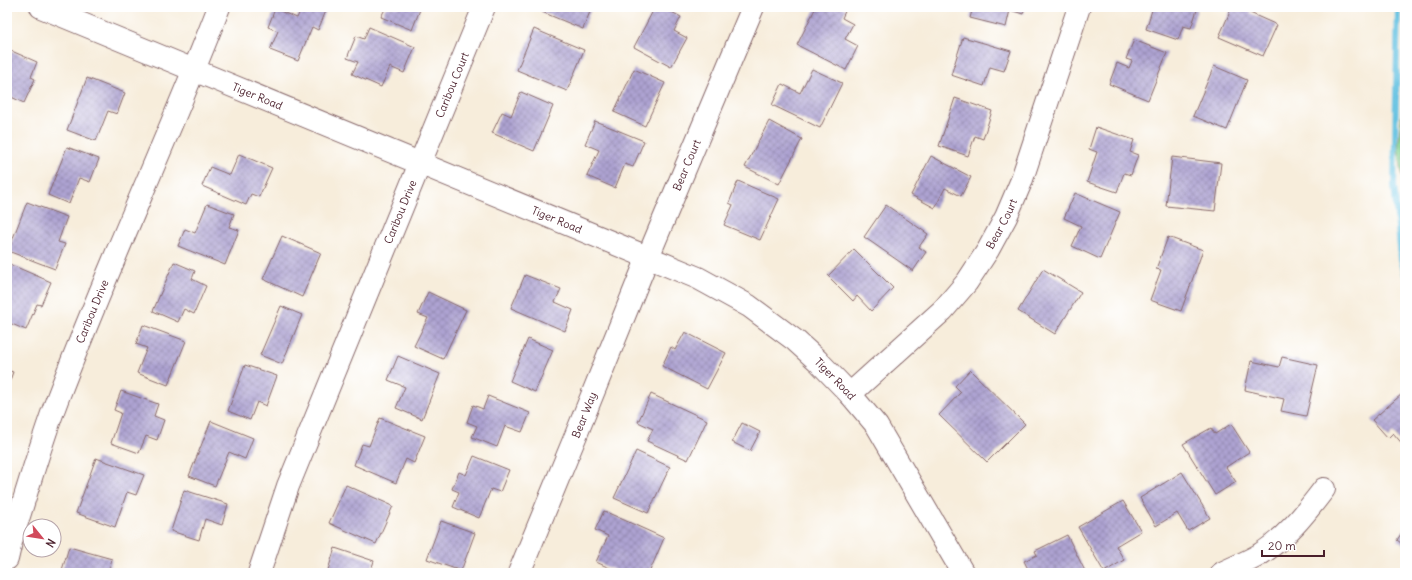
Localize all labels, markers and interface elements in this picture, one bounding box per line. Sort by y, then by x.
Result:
street label: Caribou Court [432,50,472,120]
street label: Tiger Road [230,80,285,113]
street label: Bear Court [670,137,704,193]
street label: Caribou Drive [381,178,420,246]
street label: Bear Court [983,196,1020,251]
street label: Tiger Road [530,203,585,237]
street label: Caribou Drive [73,277,112,345]
street label: Tiger Road [812,355,859,403]
street label: Bear Way [569,390,600,440]
north arrow [22,518,62,558]
scale bar [1262,532,1324,558]
text: N [43,536,59,550]
text: 20 m [1268,538,1296,553]

